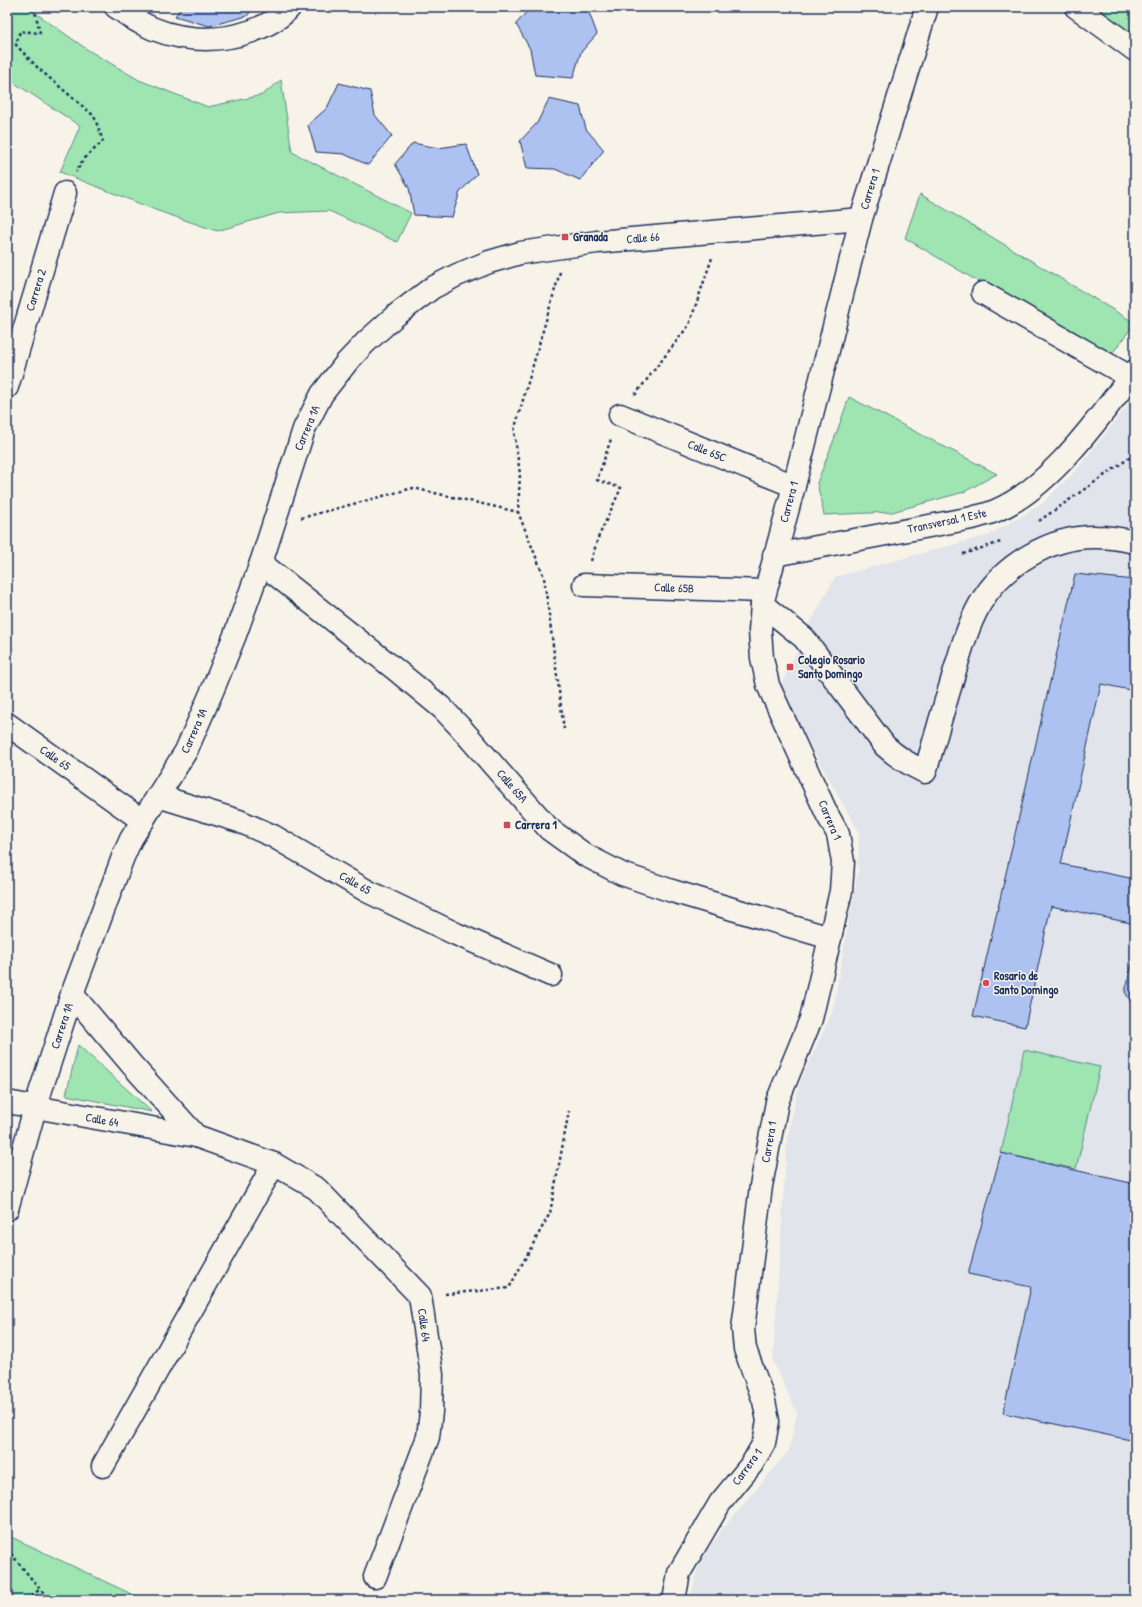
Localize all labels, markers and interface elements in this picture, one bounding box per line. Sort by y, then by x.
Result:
street label: Carrera 1 [855,166,884,211]
place label: Granada [573,228,608,245]
street label: Calle 66 [625,228,661,247]
marker: Granada [560,232,570,242]
street label: Carrera 2 [21,266,50,313]
street label: Carrera 1A [289,402,324,453]
street label: Calle 65C [685,435,730,466]
street label: Carrera 1 [775,480,802,524]
street label: Transversal 1 Este [906,504,988,537]
street label: Calle 65B [654,578,694,597]
place label: Colegio Rosario Santo Domingo [798,651,865,683]
marker: Colegio Rosario Santo Domingo [785,662,795,672]
street label: Carrera 1A [176,705,211,756]
street label: Calle 65 [37,741,74,774]
street label: Calle 65A [493,765,532,806]
street label: Carrera 1 [814,797,846,842]
place label: Carrera 1 [515,816,557,833]
marker: Carrera 1 [502,820,512,830]
street label: Calle 65 [336,867,374,898]
place label: Rosario de Santo Domingo [994,967,1059,999]
marker: Rosario de Santo Domingo [981,978,991,988]
street label: Carrera 1A [46,1000,77,1051]
street label: Calle 64 [84,1108,120,1131]
street label: Carrera 1 [757,1120,781,1164]
street label: Calle 64 [414,1307,435,1343]
street label: Carrera 1 [727,1445,766,1489]

